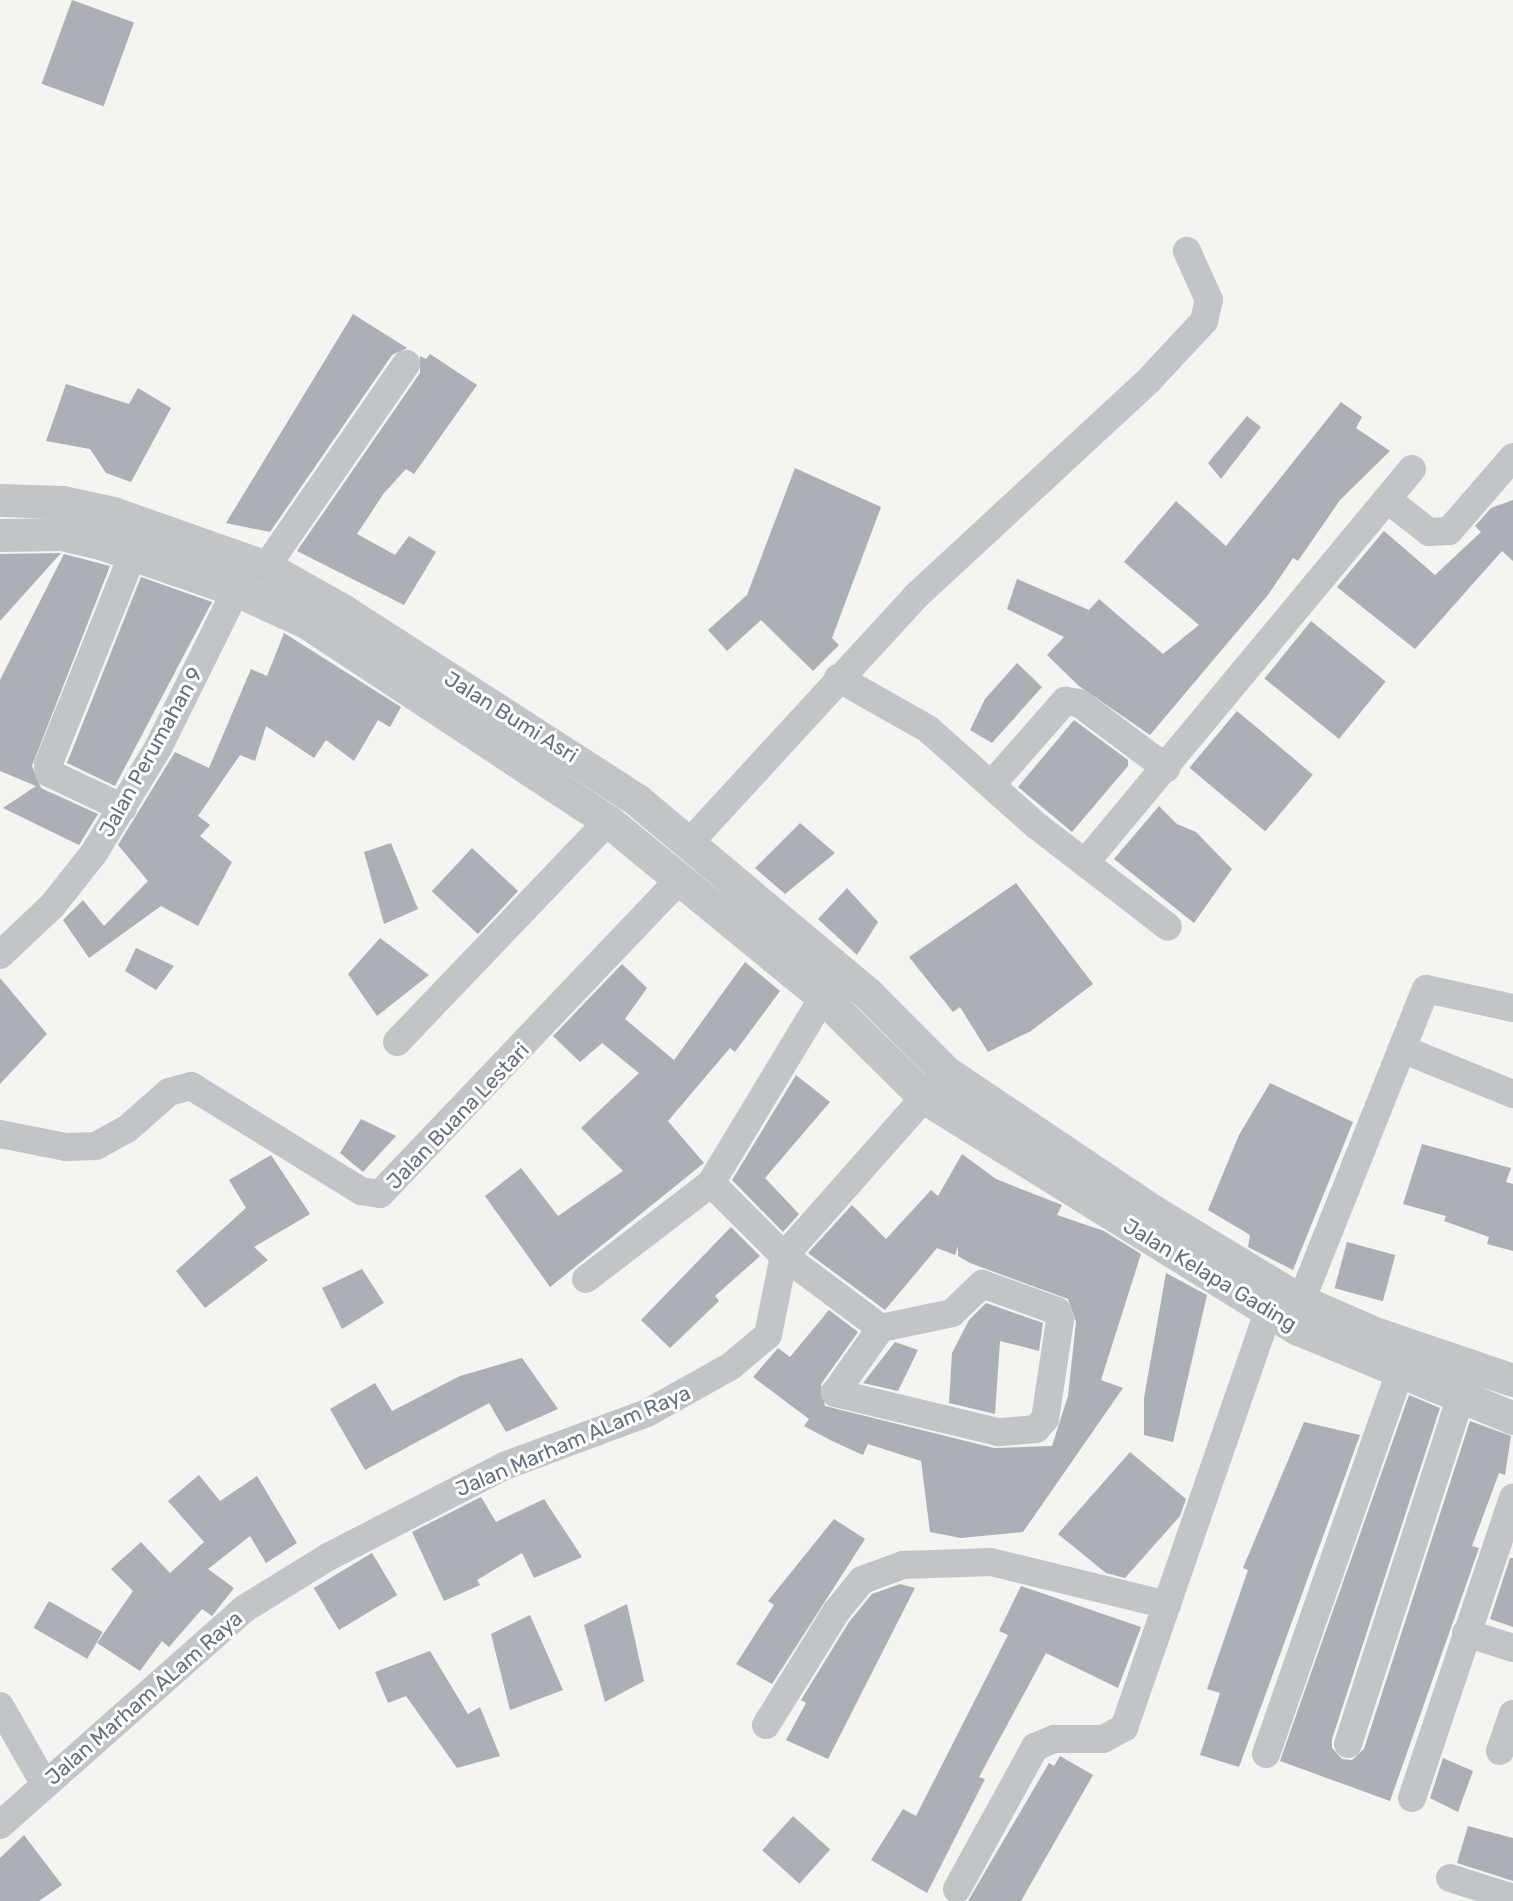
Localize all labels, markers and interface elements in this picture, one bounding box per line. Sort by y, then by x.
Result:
street label: Jalan Perumahan 9 [94,663,208,841]
street label: Jalan Bumi Asri [440,666,582,768]
street label: Jalan Buana Lestari [382,1037,534,1195]
street label: Jalan Kelapa Gading [1119,1213,1301,1337]
street label: Jalan Marham ALam Raya [452,1380,694,1502]
street label: Jalan Marham ALam Raya [40,1605,248,1791]

